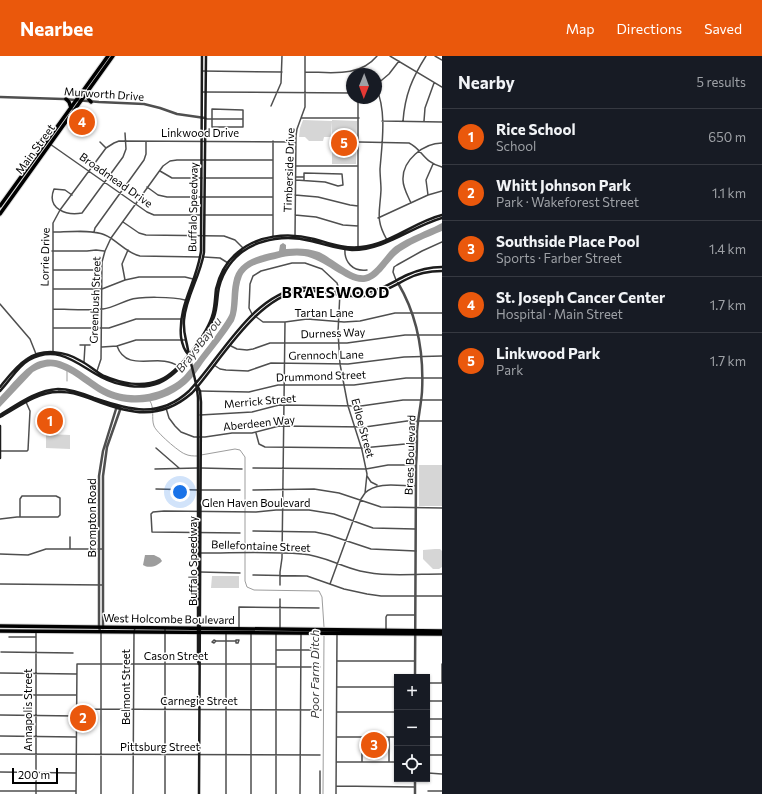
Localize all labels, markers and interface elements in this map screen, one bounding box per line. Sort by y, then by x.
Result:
text: Nearbee [20,17,93,40]
text: Map [566,20,595,37]
text: Directions [617,20,682,37]
text: Saved [704,20,742,37]
north arrow [346,68,382,104]
text: Nearby [458,72,515,93]
text: 5 results [696,74,746,90]
street label: Murworth Drive [64,84,145,103]
pin: 4 [69,107,95,137]
text: Rice School [496,120,576,138]
street label: Main Street [12,121,57,176]
street label: Linkwood Drive [161,126,239,139]
street label: Timberside Drive [281,127,296,213]
pin: 5 [331,128,357,158]
text: 1 [468,129,474,145]
text: 650 m [708,129,746,145]
text: School [496,138,536,154]
street label: Broadmead Drive [77,150,155,210]
street label: Buffalo Speedway [185,162,200,252]
text: Whitt Johnson Park [496,176,631,194]
text: 2 [467,185,475,201]
text: 1.1 km [712,185,746,201]
text: Park · Wakeforest Street [496,194,639,210]
street label: Lorrie Drive [37,227,52,287]
text: Southside Place Pool [496,232,640,250]
text: 3 [467,241,475,257]
text: 1.4 km [709,241,746,257]
text: Sports · Farber Street [496,250,622,266]
street label: Greenbush Street [86,256,103,344]
district label: BRAESWOOD [282,283,390,301]
text: St. Joseph Cancer Center [496,288,665,306]
text: 4 [467,297,475,313]
text: 1.7 km [710,297,746,313]
street label: Tartan Lane [294,306,354,319]
text: Hospital · Main Street [496,306,623,322]
water label: Brays Bayou [172,314,224,375]
street label: Durness Way [300,325,366,340]
text: Linkwood Park [496,344,600,362]
street label: Grennoch Lane [288,347,364,362]
text: 5 [467,353,475,369]
text: 1.7 km [710,353,746,369]
text: Park [496,362,523,378]
street label: Drummond Street [276,367,367,384]
street label: Merrick Street [223,391,297,410]
street label: Edloe Street [349,397,378,460]
pin: 1 [37,406,63,436]
street label: Aberdeen Way [222,412,296,433]
street label: Braes Boulevard [402,415,417,495]
street label: Brompton Road [85,478,98,558]
your location [170,482,190,502]
street label: Glen Haven Boulevard [202,496,310,509]
street label: Buffalo Speedway [186,516,199,606]
street label: Bellefontaine Street [211,537,311,554]
street label: West Holcombe Boulevard [103,611,235,626]
water label: Poor Farm Ditch [307,629,321,718]
street label: Belmont Street [119,649,132,725]
street label: Cason Street [144,649,209,662]
street label: Annapolis Street [21,668,34,751]
map controls [394,674,430,782]
button: + [394,674,430,710]
street label: Carnegie Street [160,694,238,707]
pin: 2 [70,703,96,733]
button: − [394,710,430,746]
pin: 3 [361,730,387,760]
street label: Pittsburg Street [120,740,200,753]
button: locate [394,746,430,782]
scale bar [12,766,58,785]
text: 200 m [18,768,50,781]

